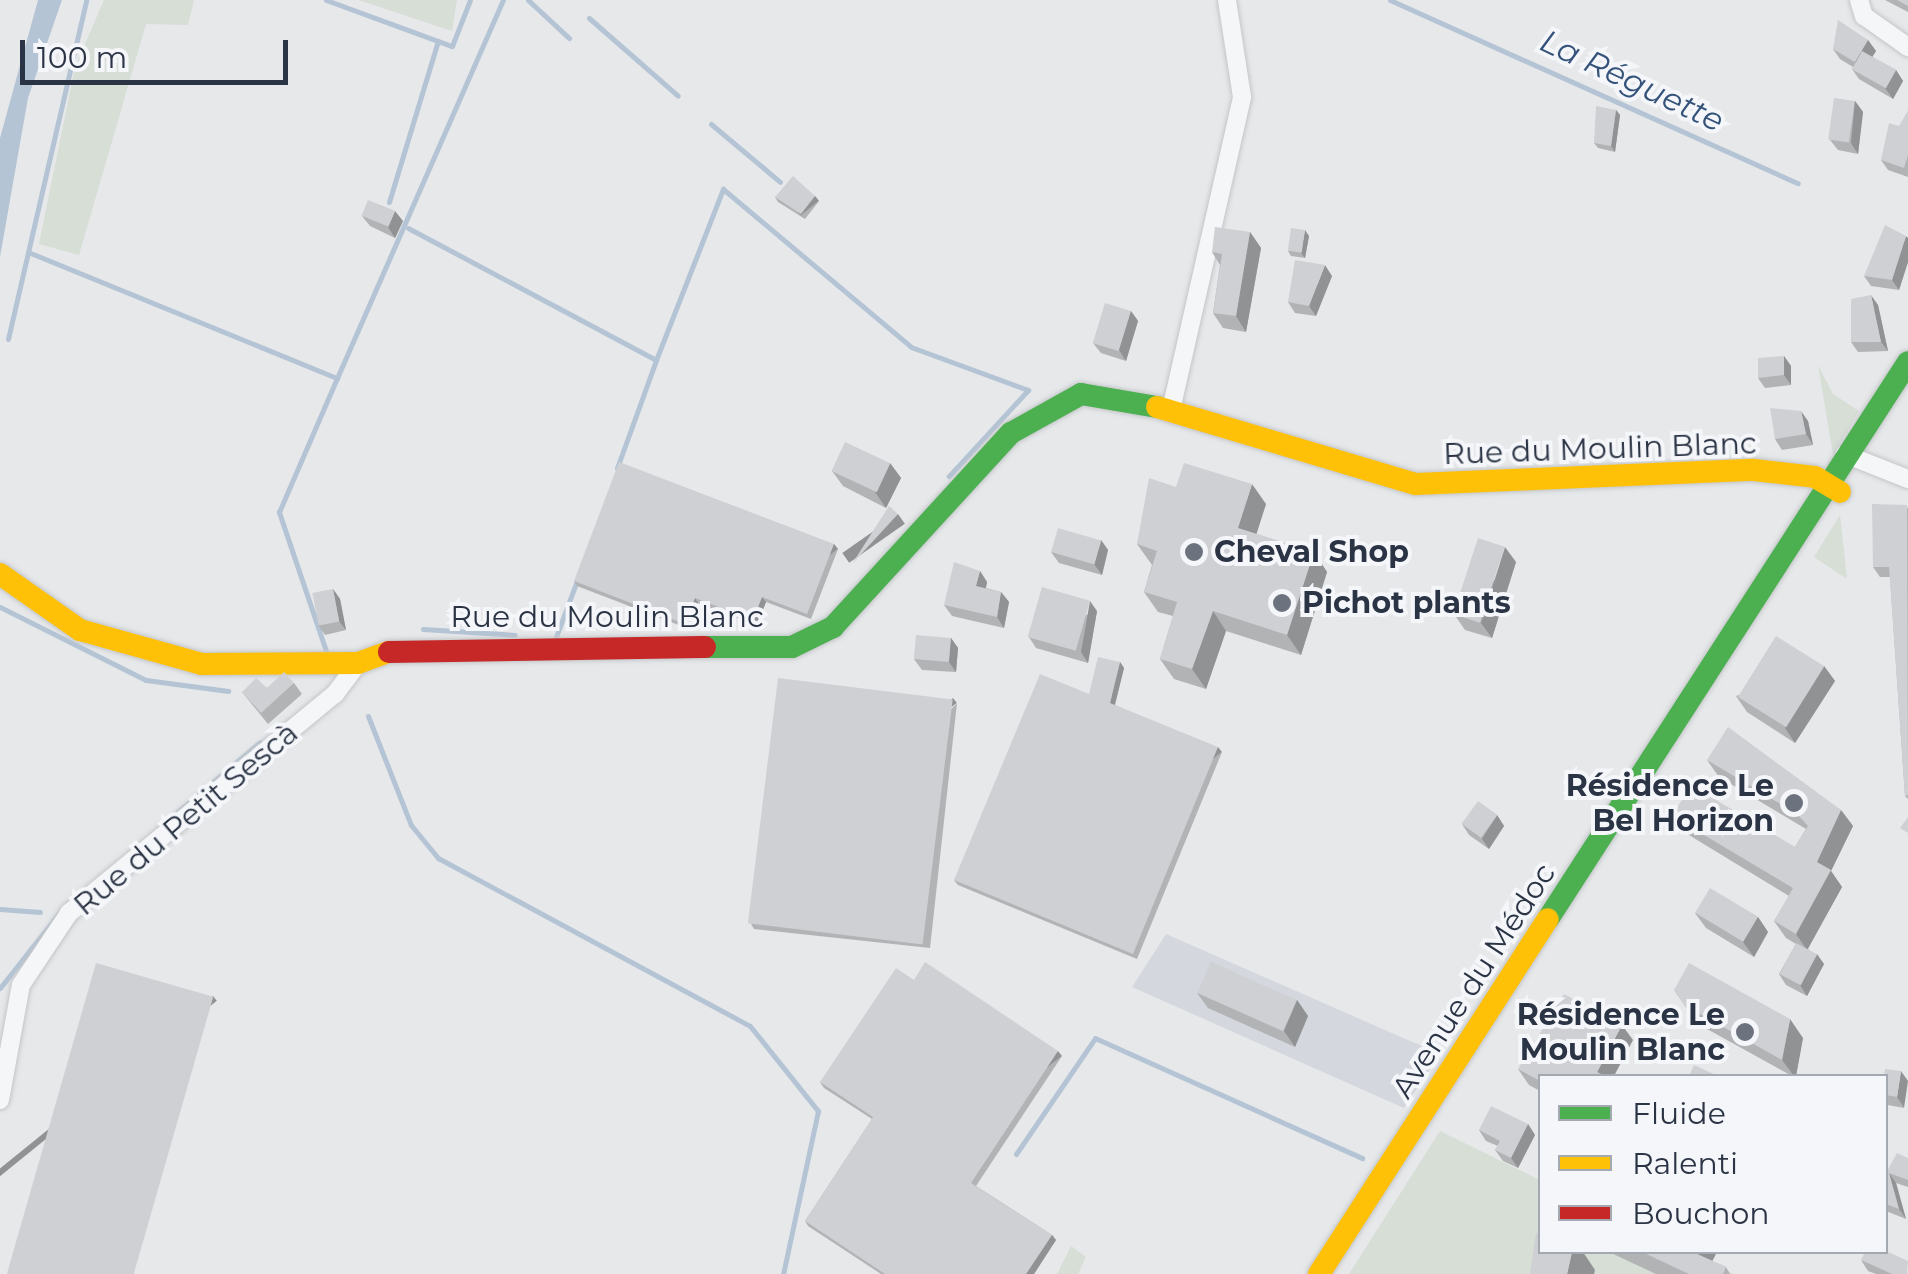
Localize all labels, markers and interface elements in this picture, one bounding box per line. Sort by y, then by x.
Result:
scale bar [25,20,292,82]
water label: La Réguette [1534,22,1730,140]
text: 100 m [37,39,127,76]
street label: Rue du Moulin Blanc [1443,426,1757,472]
place label: Cheval Shop [1214,534,1409,570]
marker: Cheval Shop [1183,541,1205,563]
place label: Pichot plants [1302,585,1511,621]
marker: Pichot plants [1271,592,1293,614]
street label: Rue du Moulin Blanc [450,599,764,635]
street label: Rue du Petit Sescà [67,715,305,923]
place label: Résidence Le Bel Horizon [1566,768,1774,838]
marker: Résidence Le Bel Horizon [1783,792,1805,814]
street label: Avenue du Médoc [1385,857,1563,1105]
place label: Résidence Le Moulin Blanc [1517,997,1725,1068]
marker: Résidence Le Moulin Blanc [1734,1021,1756,1043]
legend [1538,1074,1888,1254]
text: Fluide [1632,1095,1726,1132]
text: Ralenti [1632,1145,1738,1182]
text: Bouchon [1632,1195,1770,1232]

